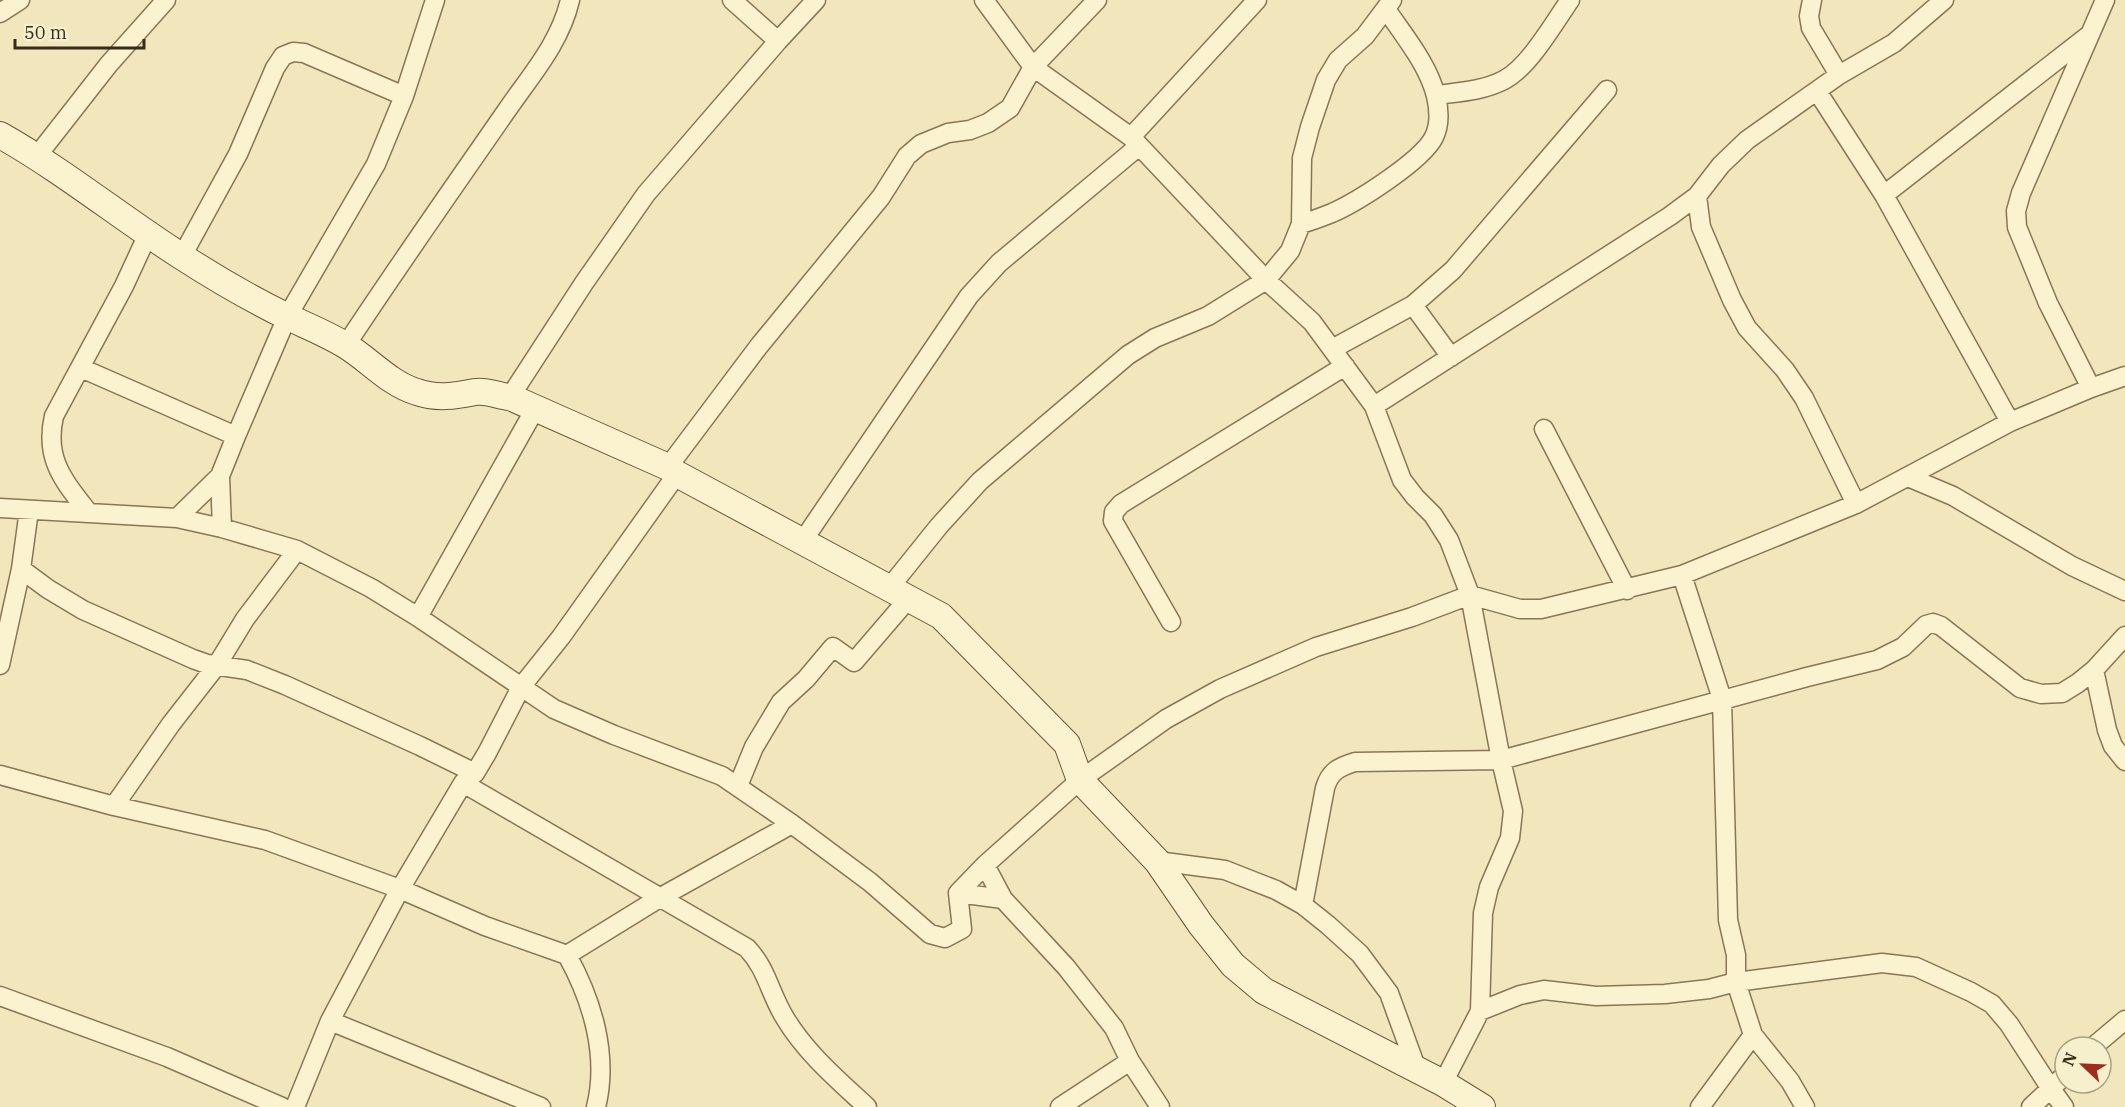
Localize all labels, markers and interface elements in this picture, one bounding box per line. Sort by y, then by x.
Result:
scale bar [15,12,144,50]
text: 50 m [24,21,67,44]
north arrow [2053,1035,2113,1095]
text: N [2058,1049,2081,1069]

